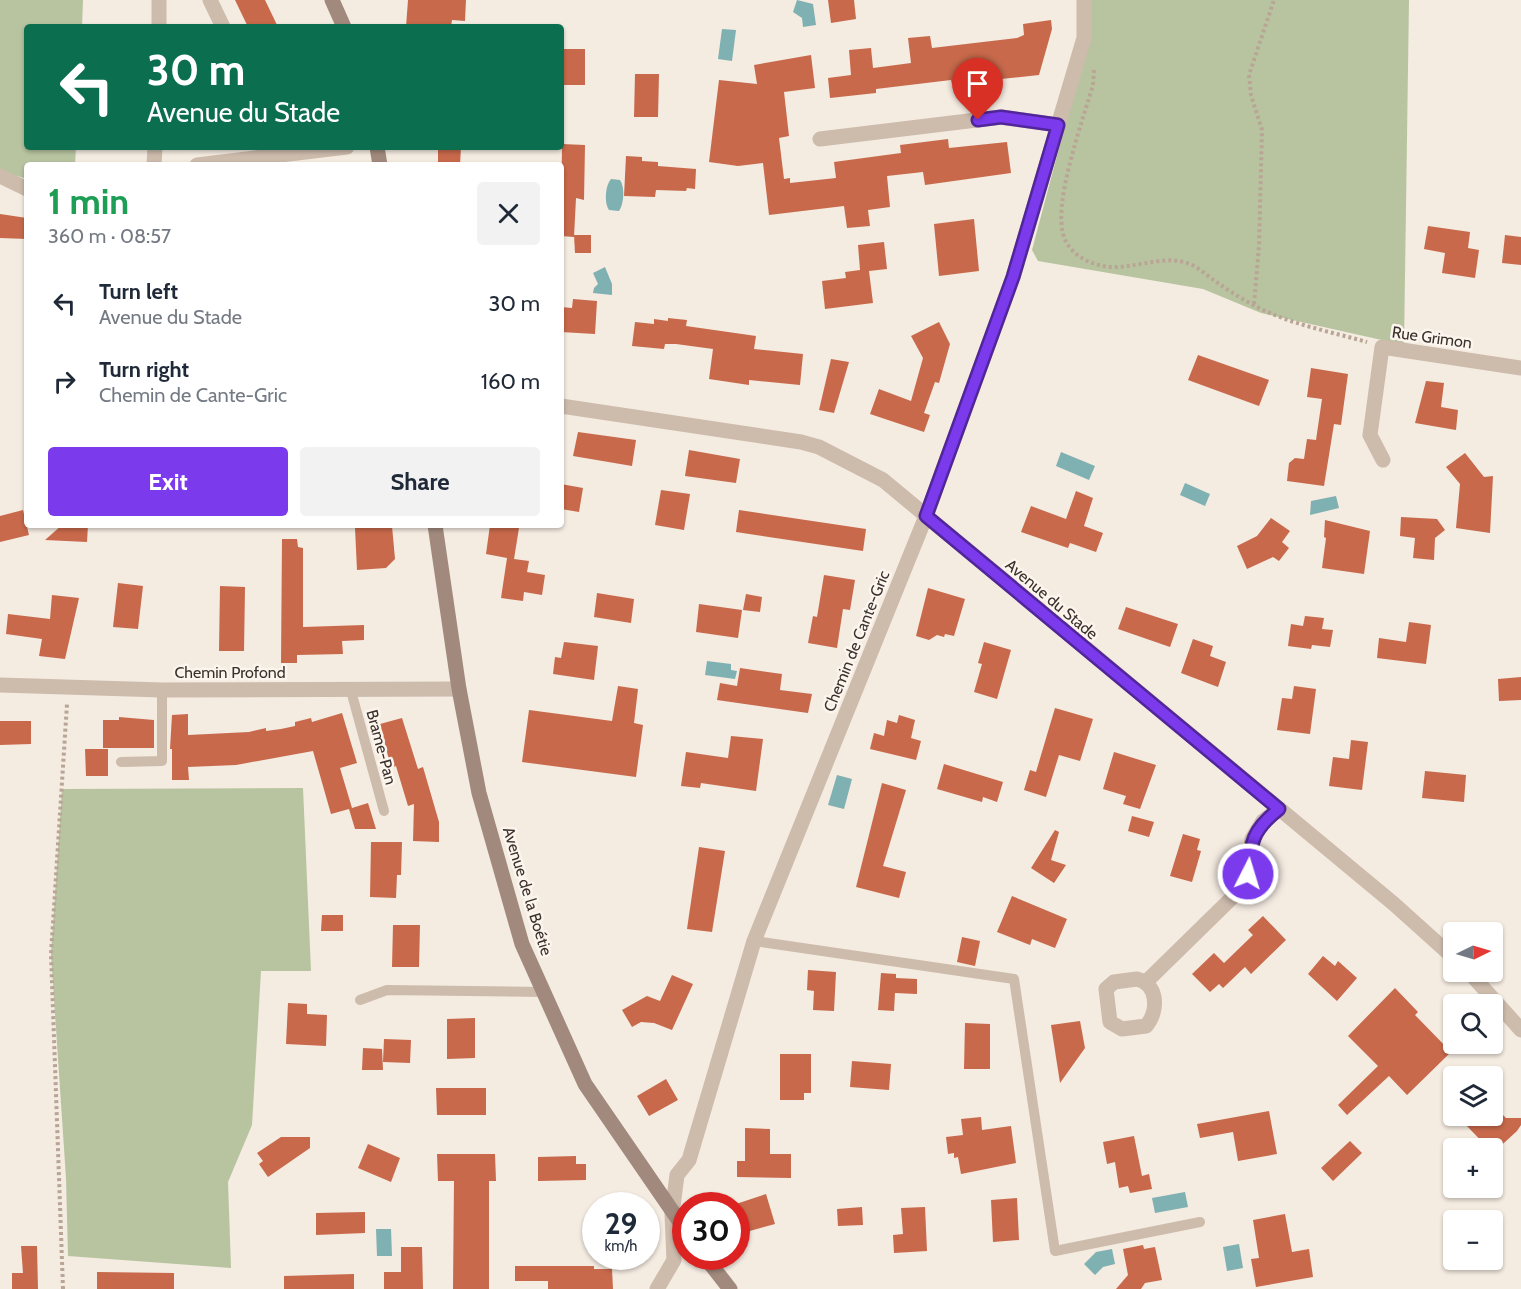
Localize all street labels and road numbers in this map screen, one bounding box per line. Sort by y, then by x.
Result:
street label: Rue Grimon [1391,322,1473,353]
street label: Avenue du Stade [1002,555,1102,643]
street label: Chemin de Cante-Gric [819,568,893,714]
street label: Chemin Profond [174,663,286,682]
street label: Brame-Pan [362,708,401,787]
street label: Avenue de la Boétie [499,824,556,958]

